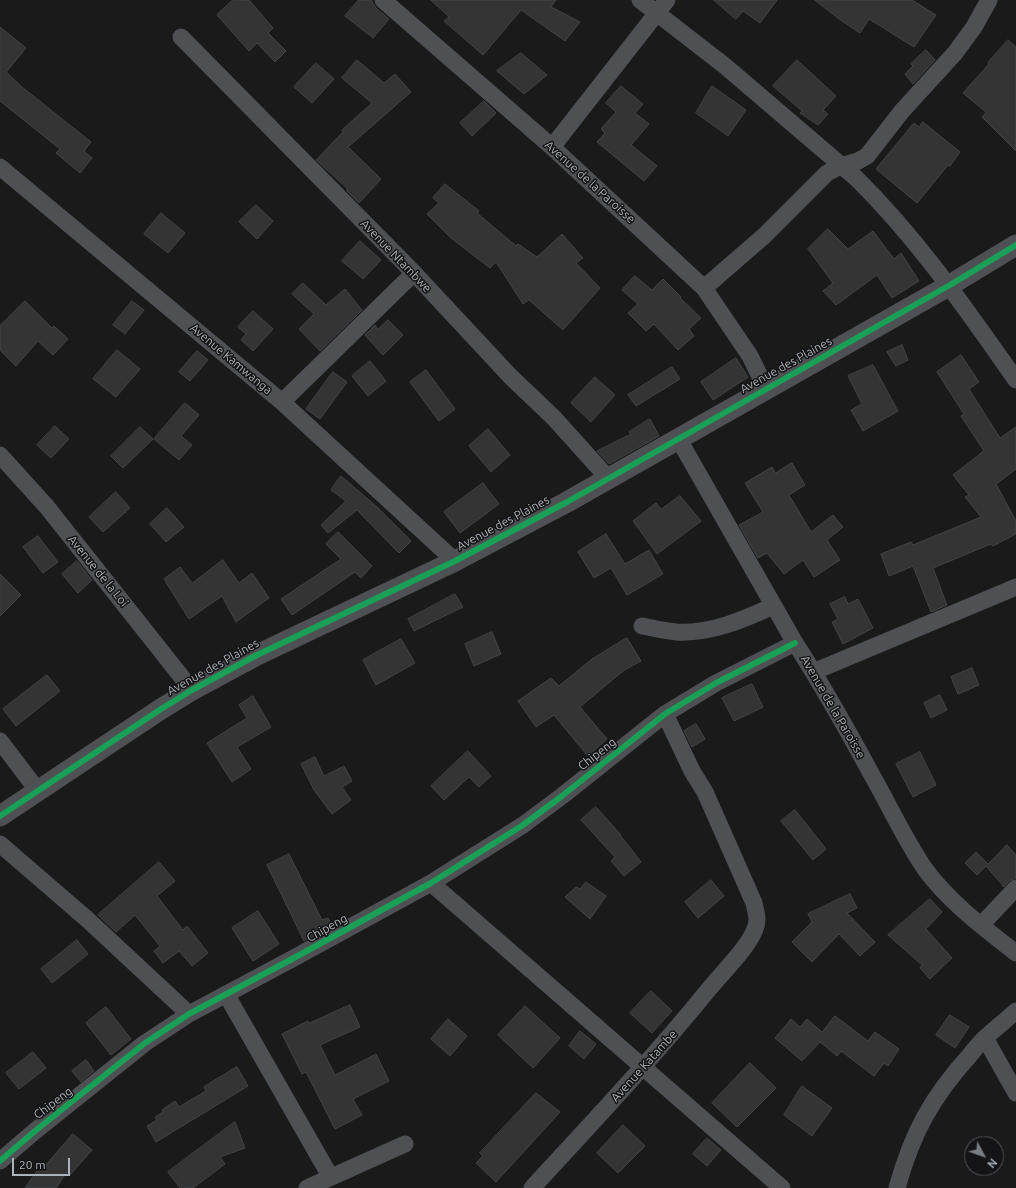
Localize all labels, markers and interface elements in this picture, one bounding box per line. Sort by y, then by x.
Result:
street label: Avenue de la Paroisse [542,138,638,226]
street label: Avenue Ntambwe [358,217,434,295]
street label: Avenue Kamwanga [187,321,275,397]
street label: Avenue des Plaines [738,334,834,396]
street label: Avenue des Plaines [454,492,552,554]
street label: Avenue de la Loi [65,532,131,610]
street label: Avenue des Plaines [165,636,261,698]
street label: Avenue de la Paroisse [798,653,868,761]
street label: Chipeng [575,735,619,773]
street label: Chipeng [304,911,350,945]
street label: Avenue Katambe [608,1027,680,1105]
street label: Chipeng [31,1084,75,1122]
north arrow [964,1136,1004,1176]
scale bar [14,1150,72,1176]
text: N [985,1156,1000,1170]
text: 20 m [19,1158,46,1171]

